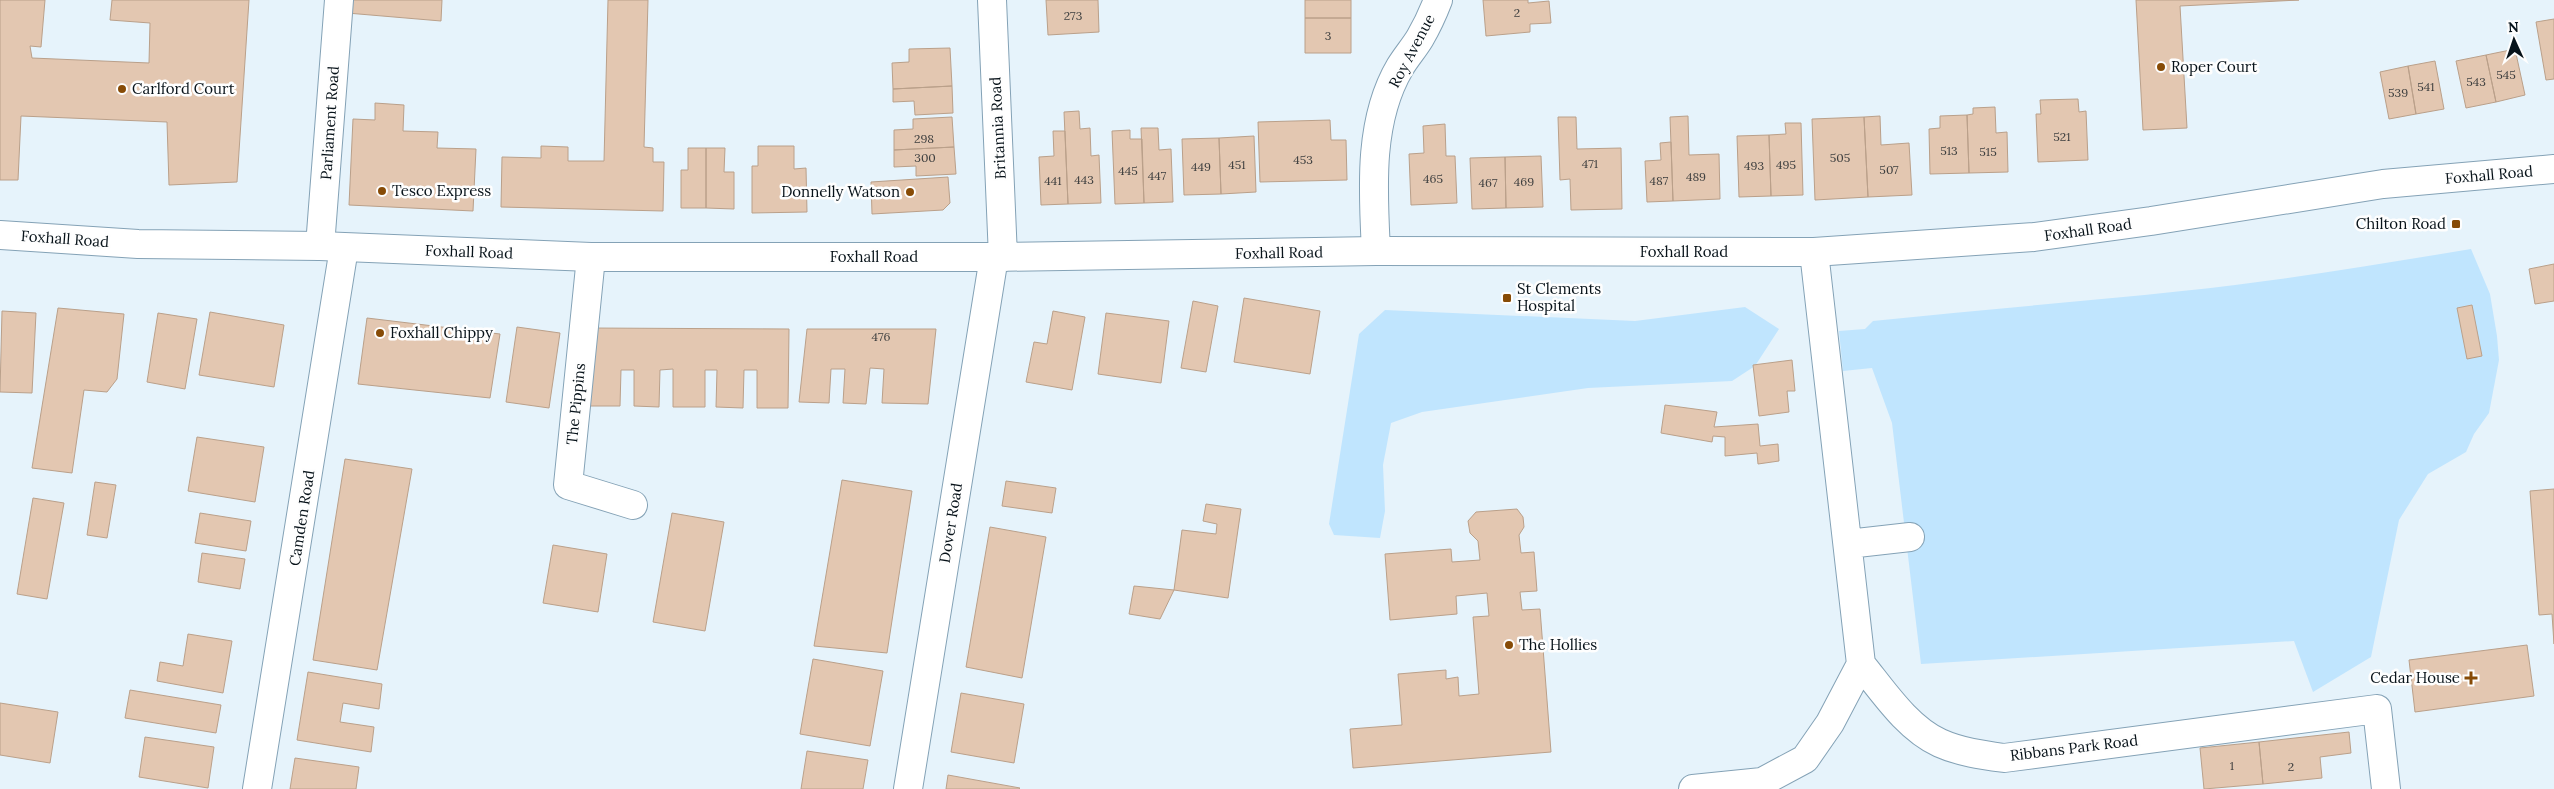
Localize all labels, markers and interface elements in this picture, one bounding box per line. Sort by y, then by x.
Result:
house number: 2 [1514,5,1520,20]
house number: 273 [1064,8,1083,23]
street label: Roy Avenue [1384,11,1439,91]
north arrow [2489,15,2539,65]
text: N [2507,18,2519,36]
house number: 3 [1325,28,1332,43]
place label: Roper Court [2171,57,2257,76]
marker: Roper Court [2155,61,2167,73]
street label: Parliament Road [316,65,343,181]
house number: 545 [2496,67,2516,82]
house number: 543 [2466,74,2486,89]
street label: Britannia Road [985,76,1010,180]
place label: Carlford Court [132,79,235,98]
house number: 541 [2417,79,2435,94]
marker: Carlford Court [116,83,128,95]
house number: 539 [2388,85,2408,100]
house number: 521 [2053,129,2071,144]
house number: 298 [914,131,934,146]
house number: 513 [1940,143,1958,158]
house number: 515 [1979,144,1997,159]
house number: 300 [914,150,936,165]
house number: 505 [1830,150,1850,165]
house number: 453 [1293,152,1313,167]
house number: 471 [1582,156,1598,171]
house number: 451 [1228,157,1246,172]
house number: 495 [1776,157,1796,172]
house number: 493 [1744,158,1764,173]
house number: 449 [1191,159,1211,174]
street label: Foxhall Road [2444,161,2534,188]
house number: 507 [1879,162,1899,177]
house number: 445 [1118,163,1138,178]
house number: 447 [1148,168,1167,183]
house number: 489 [1686,169,1706,184]
house number: 465 [1423,171,1443,186]
house number: 443 [1074,172,1094,187]
house number: 441 [1044,173,1062,188]
house number: 487 [1650,173,1669,188]
house number: 469 [1514,174,1534,189]
house number: 467 [1479,175,1498,190]
place label: Tesco Express [392,181,491,200]
place label: Donnelly Watson [781,182,900,201]
marker: Tesco Express [376,185,388,197]
marker: Donnelly Watson [904,186,916,198]
street label: Foxhall Road [2043,214,2133,245]
place label: Chilton Road [2356,214,2446,233]
marker: Chilton Road [2450,218,2462,230]
street label: Foxhall Road [20,226,110,251]
street label: Foxhall Road [425,240,513,263]
street label: Foxhall Road [1235,242,1323,263]
street label: Foxhall Road [1640,242,1728,261]
street label: Foxhall Road [830,247,918,266]
place label: St Clements Hospital [1517,279,1601,315]
marker: St Clements Hospital [1501,292,1513,304]
place label: Foxhall Chippy [390,323,493,342]
marker: Foxhall Chippy [374,327,386,339]
house number: 476 [872,329,891,344]
street label: The Pippins [562,362,589,446]
street label: Camden Road [285,469,318,567]
street label: Dover Road [935,482,966,564]
place label: The Hollies [1519,635,1597,654]
marker: The Hollies [1503,639,1515,651]
place label: Cedar House [2370,668,2460,687]
marker: Cedar House [2464,671,2478,685]
street label: Ribbans Park Road [2009,730,2139,765]
house number: 1 [2230,758,2234,773]
house number: 2 [2288,759,2294,774]

